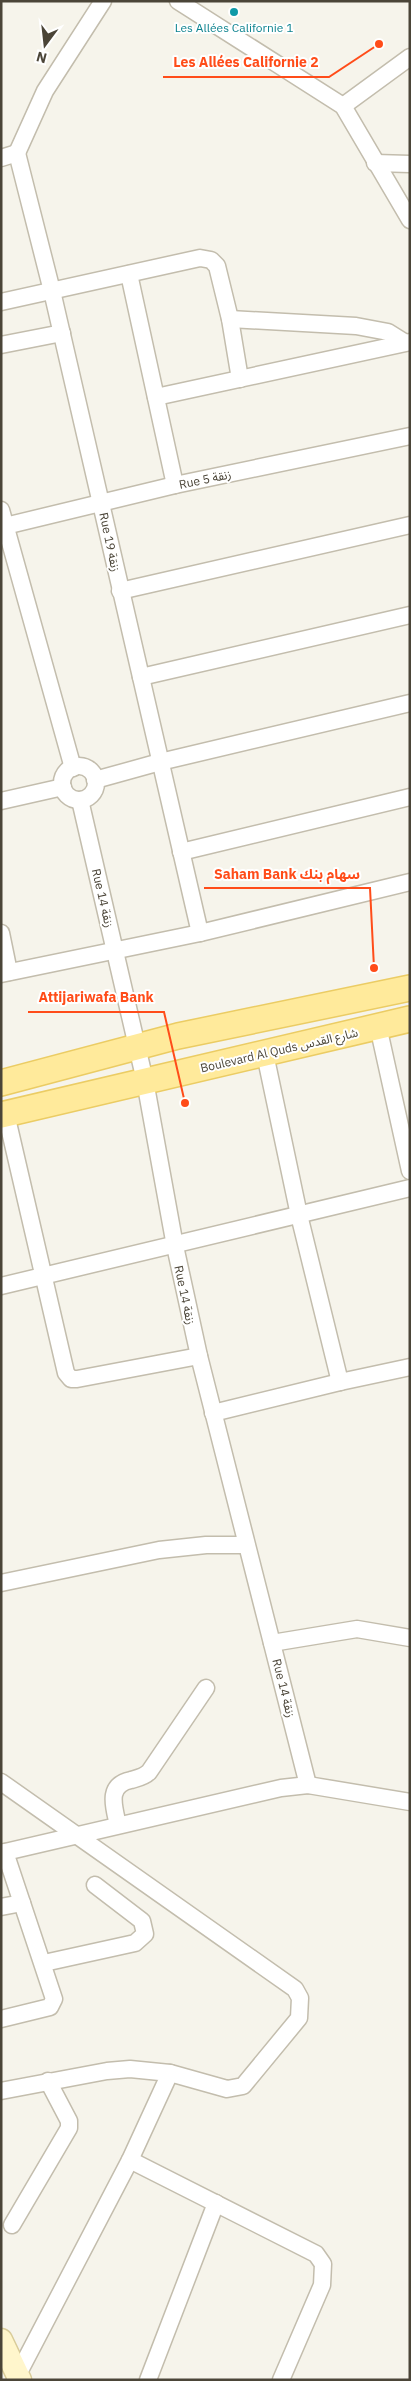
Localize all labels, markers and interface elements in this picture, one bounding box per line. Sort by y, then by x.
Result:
marker: Les Allées Californie 1 [228,6,240,18]
north arrow [20,20,70,70]
place label: Les Allées Californie 1 [175,20,293,35]
text: N [34,48,49,68]
callout: Les Allées Californie 2 [163,48,329,77]
text: Les Allées Californie 2 [173,53,319,71]
street label: Rue 5 زنقة [178,466,232,492]
street label: Rue 19 زنقة [96,511,124,573]
callout: Saham Bank سهام بنك [204,859,370,888]
text: Saham Bank سهام بنك [214,865,360,885]
street label: Rue 14 زنقة [89,867,117,929]
callout: Attijariwafa Bank [28,983,164,1012]
text: Attijariwafa Bank [38,988,155,1006]
street label: Boulevard Al Quds شارع القدس [199,1025,360,1077]
street label: Rue 14 زنقة [171,1264,199,1326]
street label: Rue 14 زنقة [269,1657,299,1719]

